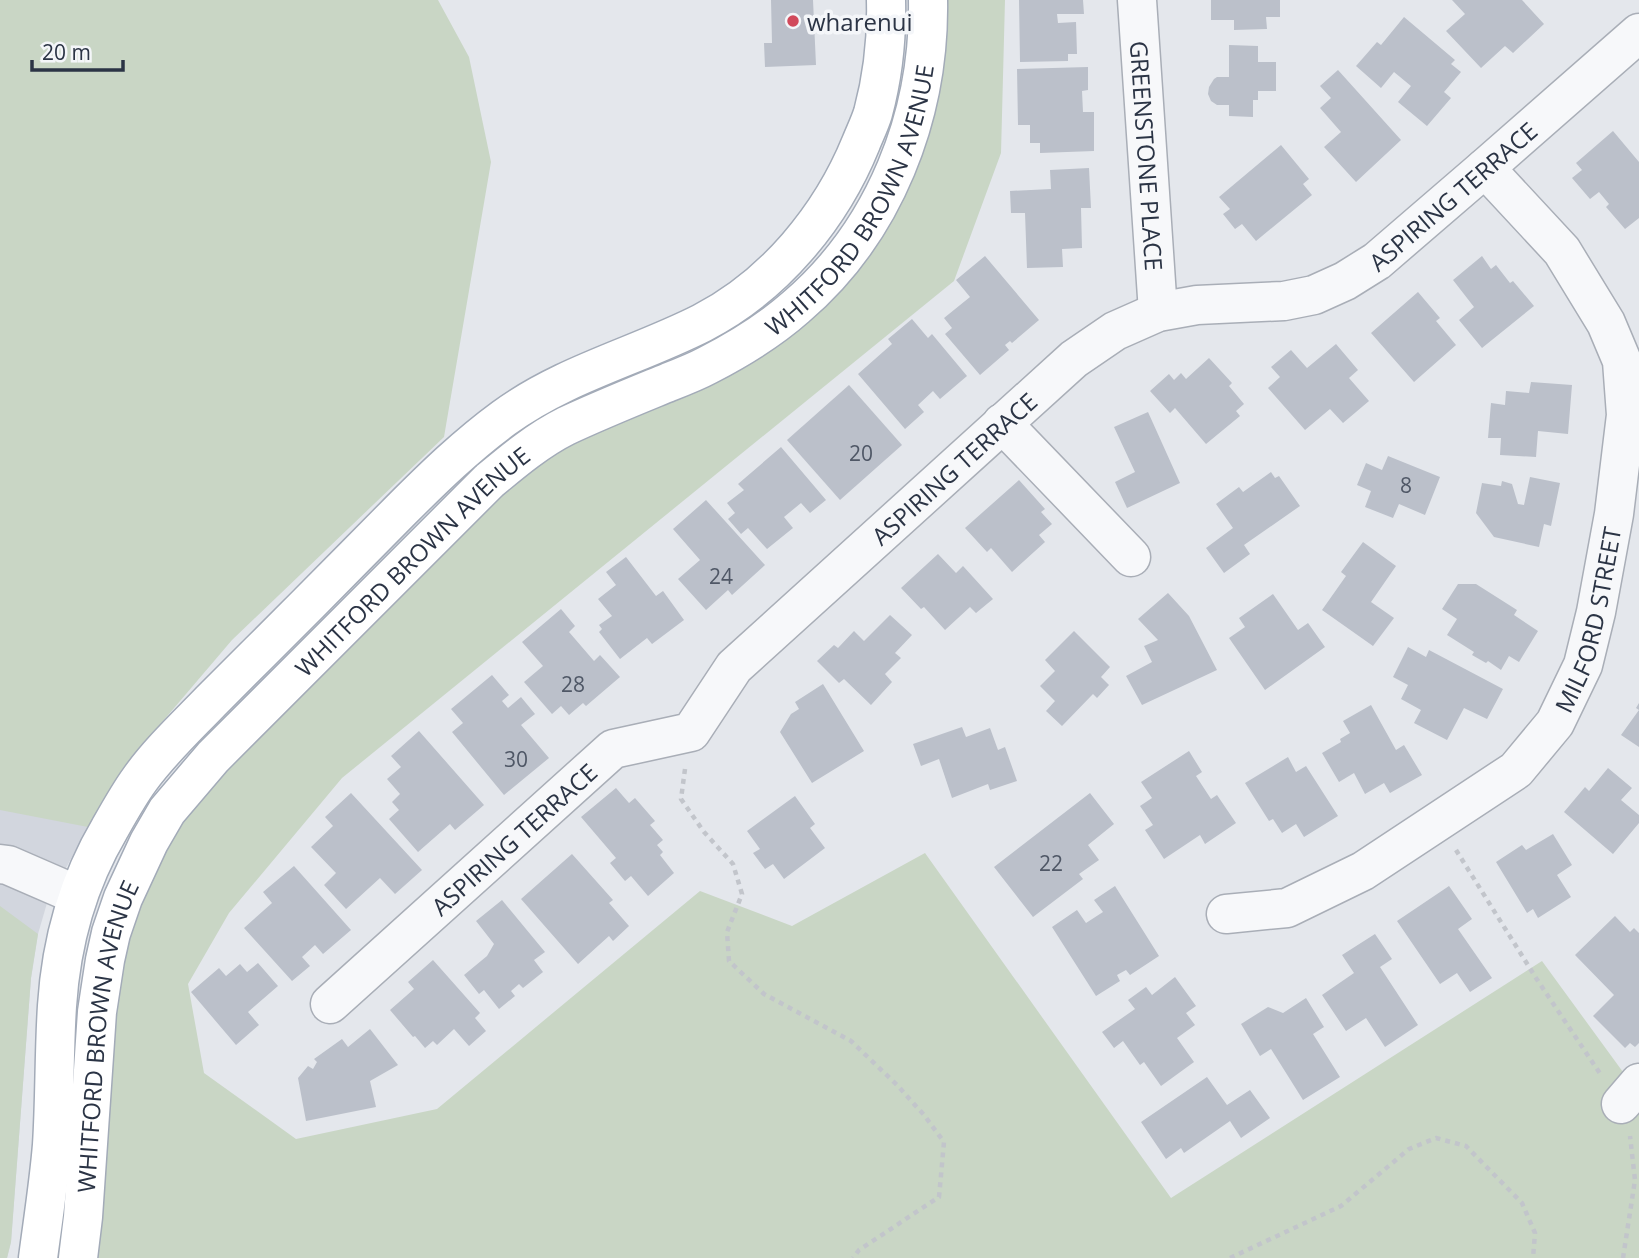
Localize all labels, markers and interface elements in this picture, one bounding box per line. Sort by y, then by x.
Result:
place label: wharenui [807,5,912,38]
marker: wharenui [785,13,801,29]
scale bar [32,28,122,72]
text: 20 m [42,38,91,66]
street label: GREENSTONE PLACE [1123,40,1172,272]
street label: WHITFORD BROWN AVENUE [758,62,941,343]
street label: ASPIRING TERRACE [1361,114,1544,278]
street label: ASPIRING TERRACE [864,384,1043,552]
street label: WHITFORD BROWN AVENUE [287,438,536,683]
house number: 20 [849,439,873,467]
house number: 8 [1400,471,1412,499]
street label: MILFORD STREET [1546,524,1628,718]
house number: 24 [709,562,733,590]
house number: 28 [561,670,585,698]
house number: 30 [504,745,528,773]
street label: ASPIRING TERRACE [423,755,604,922]
house number: 22 [1039,849,1063,877]
street label: WHITFORD BROWN AVENUE [68,875,146,1194]

